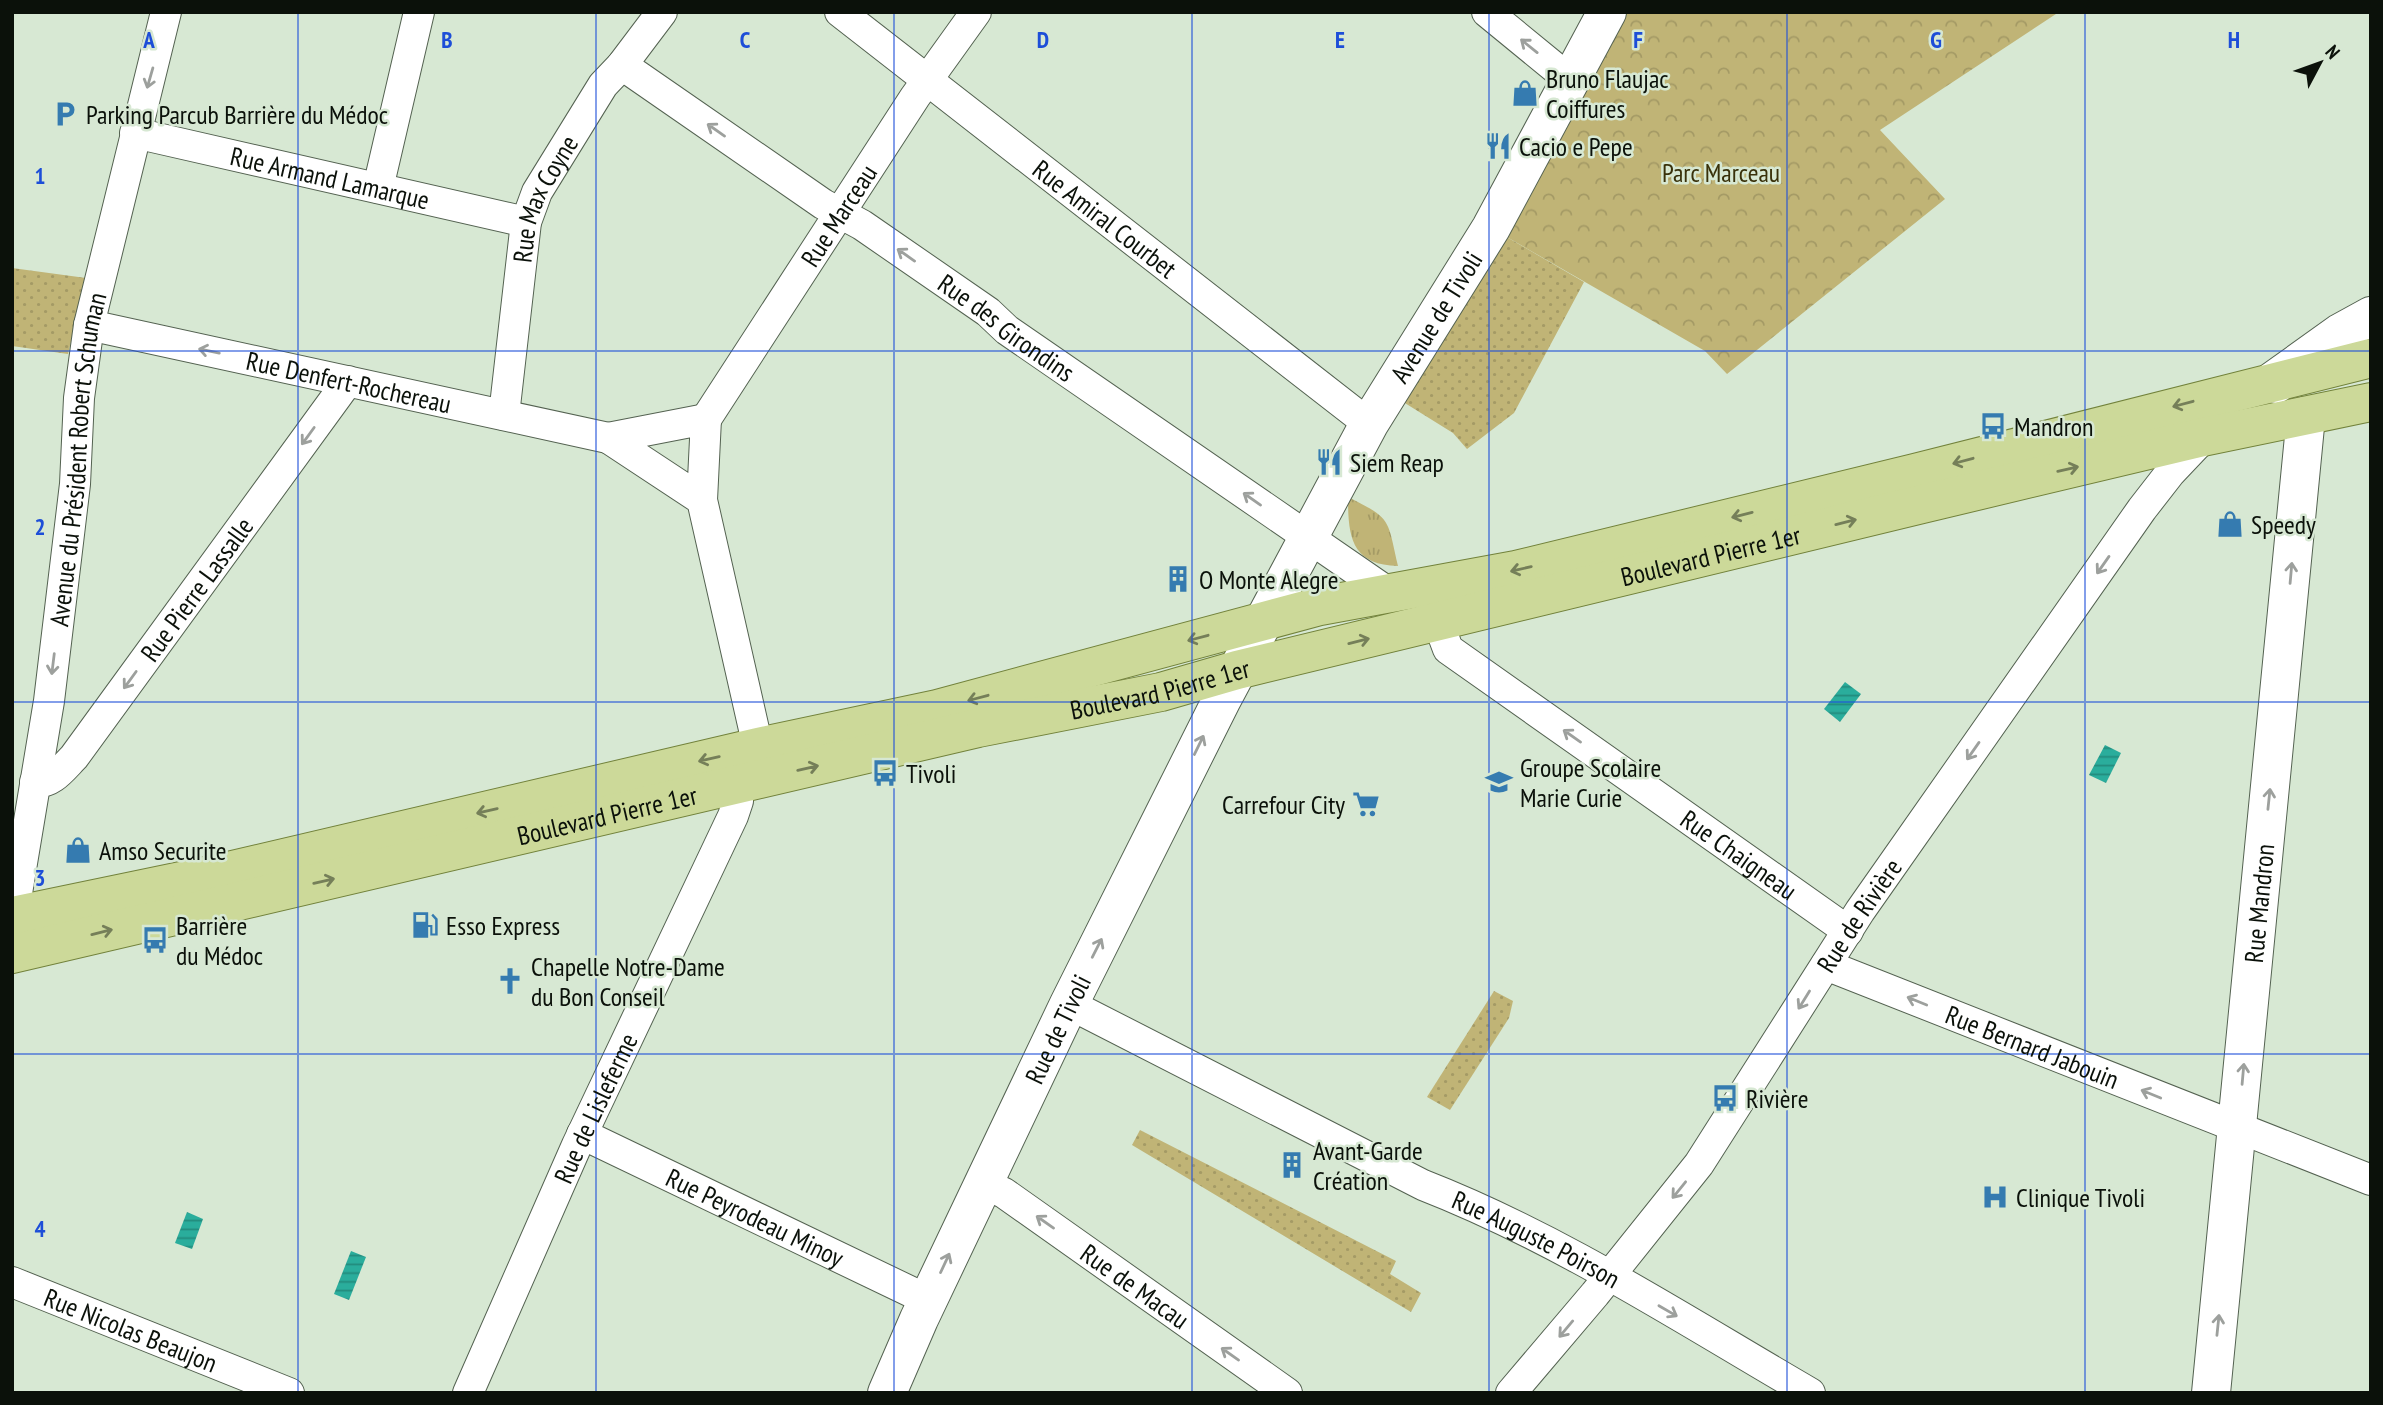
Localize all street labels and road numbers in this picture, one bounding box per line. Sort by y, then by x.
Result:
street label: Rue Max Coyne [505,129,585,264]
street label: Rue Armand Lamarque [227,139,433,216]
street label: Rue Amiral Courbet [1027,152,1184,285]
street label: Rue Marceau [793,158,884,273]
street label: Avenue de Tivoli [1383,245,1489,388]
street label: Rue des Girondins [932,266,1081,388]
street label: Avenue du Président Robert Schuman [42,289,113,628]
street label: Rue Denfert-Rochereau [243,343,454,420]
street label: Rue Pierre Lassalle [133,510,260,668]
street label: Boulevard Pierre 1er [1617,518,1804,593]
street label: Boulevard Pierre 1er [1067,651,1253,726]
street label: Boulevard Pierre 1er [514,778,700,852]
street label: Rue Chaigneau [1675,802,1804,907]
street label: Rue Mandron [2236,842,2281,964]
street label: Rue de Rivière [1809,852,1908,978]
street label: Rue de Tivoli [1017,969,1098,1089]
street label: Rue Bernard Jabouin [1941,997,2124,1095]
street label: Rue de Lisleferme [546,1028,644,1188]
street label: Rue Peyrodeau Minoy [661,1160,849,1274]
street label: Rue Auguste Poirson [1447,1182,1626,1295]
street label: Rue de Macau [1074,1236,1196,1335]
street label: Rue Nicolas Beaujon [40,1280,222,1379]

